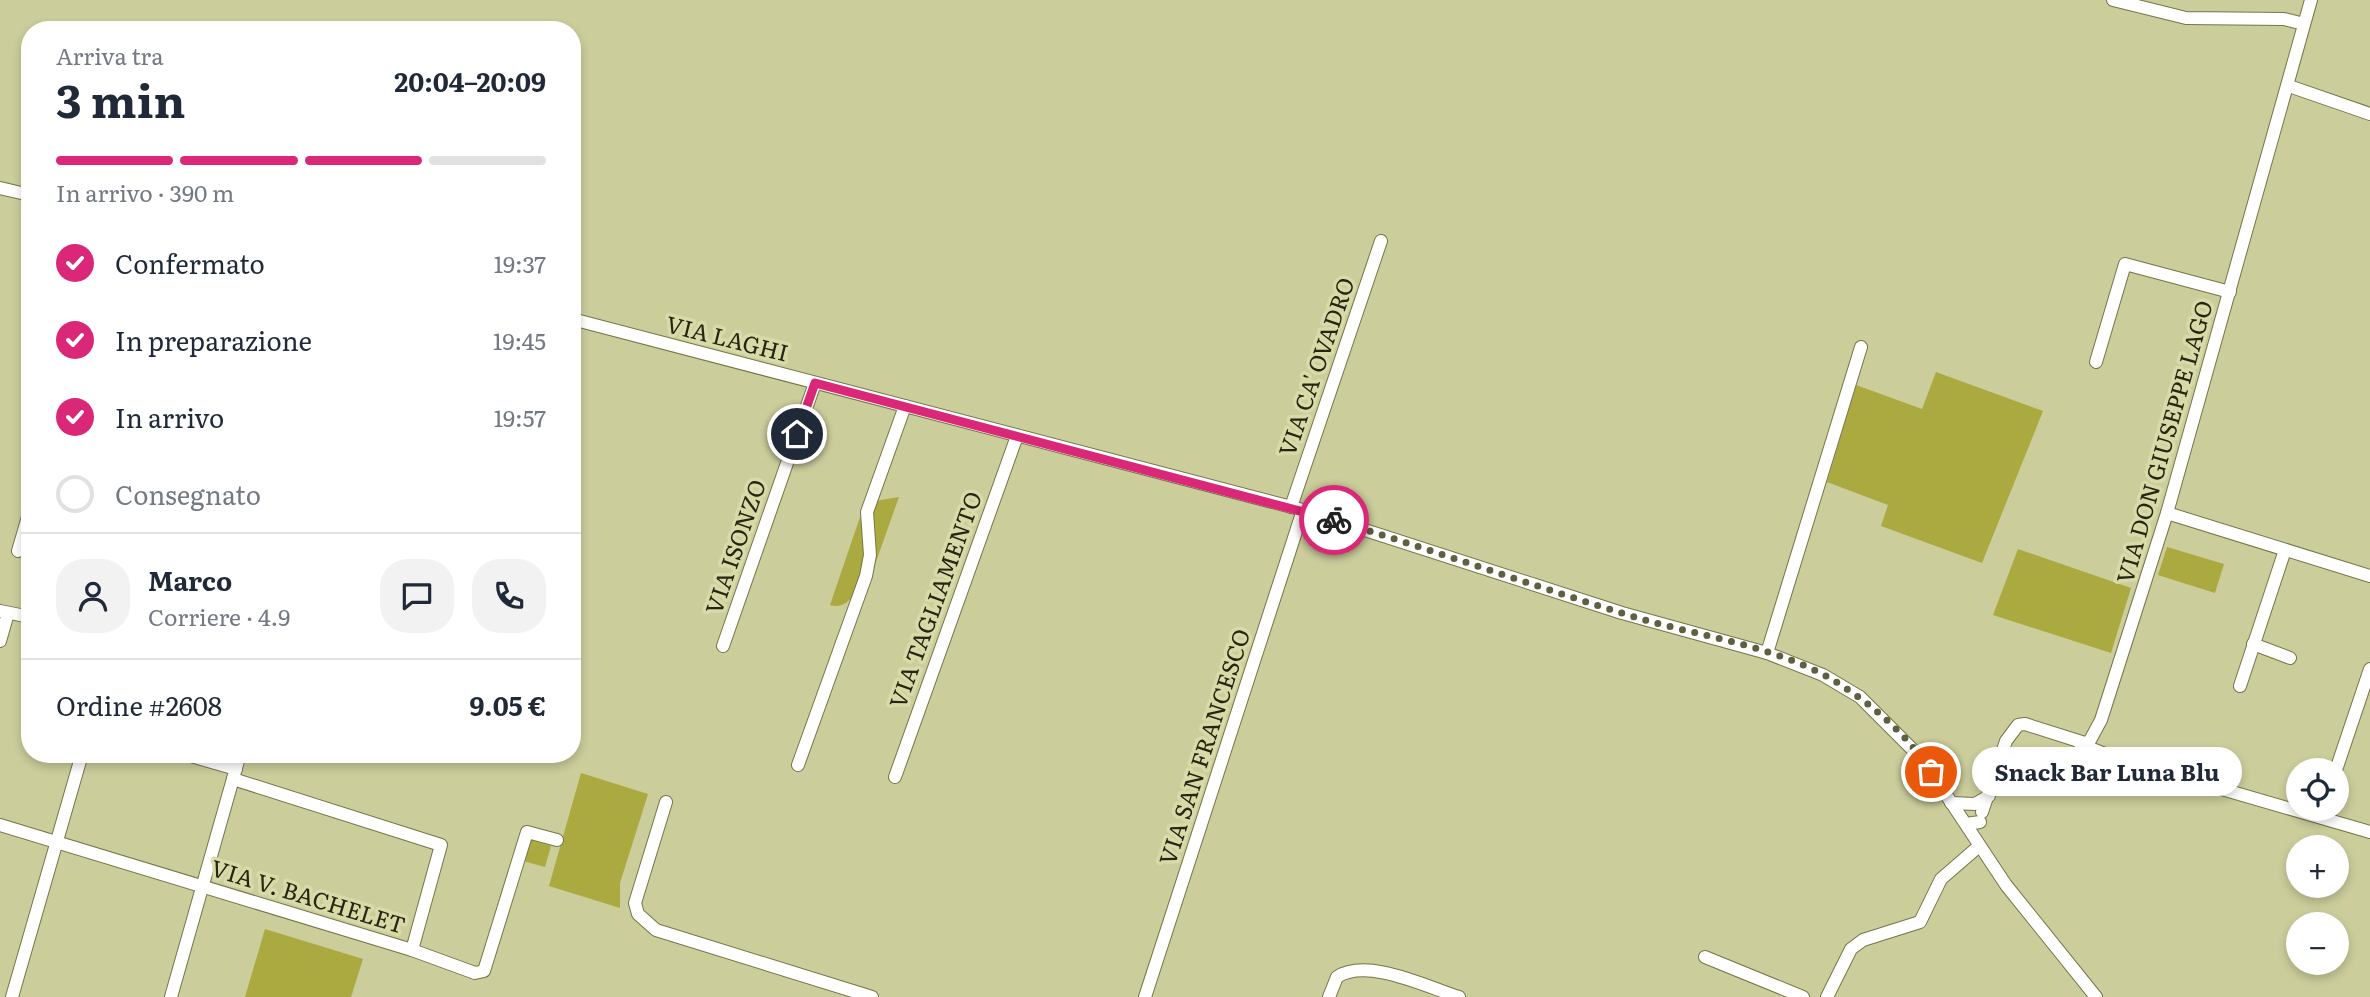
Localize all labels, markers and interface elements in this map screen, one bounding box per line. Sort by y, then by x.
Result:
text: Arriva tra [56,38,164,72]
text: 20:04–20:09 [394,61,546,100]
text: 3 min [56,64,186,132]
text: In arrivo · 390 m [56,175,234,209]
text: Confermato [115,243,265,282]
icon: check [56,244,94,282]
text: 19:37 [494,246,546,280]
street label: VIA CA' OVADRO [1269,272,1362,460]
street label: VIA DON GIUSEPPE LAGO [2106,296,2220,587]
street label: VIA LAGHI [663,305,792,369]
text: In preparazione [115,320,312,359]
icon: check [56,321,94,359]
text: 19:45 [493,323,546,357]
text: In arrivo [115,397,224,436]
icon: check [56,398,94,436]
text: 19:57 [494,400,546,434]
pin [767,404,827,464]
icon: home [778,415,816,453]
text: Consegnato [115,474,261,513]
street label: VIA ISONZO [695,475,773,618]
courier [1299,485,1369,555]
street label: VIA TAGLIAMENTO [879,486,989,712]
icon: bike [1315,501,1353,539]
button: person [56,559,130,633]
button: chat [380,559,454,633]
button: phone [472,559,546,633]
text: Marco [148,560,232,599]
text: Corriere · 4.9 [148,599,290,633]
street label: VIA SAN FRANCESCO [1149,624,1257,869]
text: Ordine #2608 [56,685,222,724]
text: 9.05 € [469,685,546,724]
pin [1901,742,1961,802]
callout: Snack Bar Luna Blu [1973,748,2242,796]
icon: bag [1912,753,1950,791]
text: Snack Bar Luna Blu [1994,754,2220,788]
map controls [2286,758,2349,975]
button: locate [2286,758,2349,821]
button: + [2286,835,2349,898]
street label: VIA V. BACHELET [207,849,410,941]
button: − [2286,912,2349,975]

